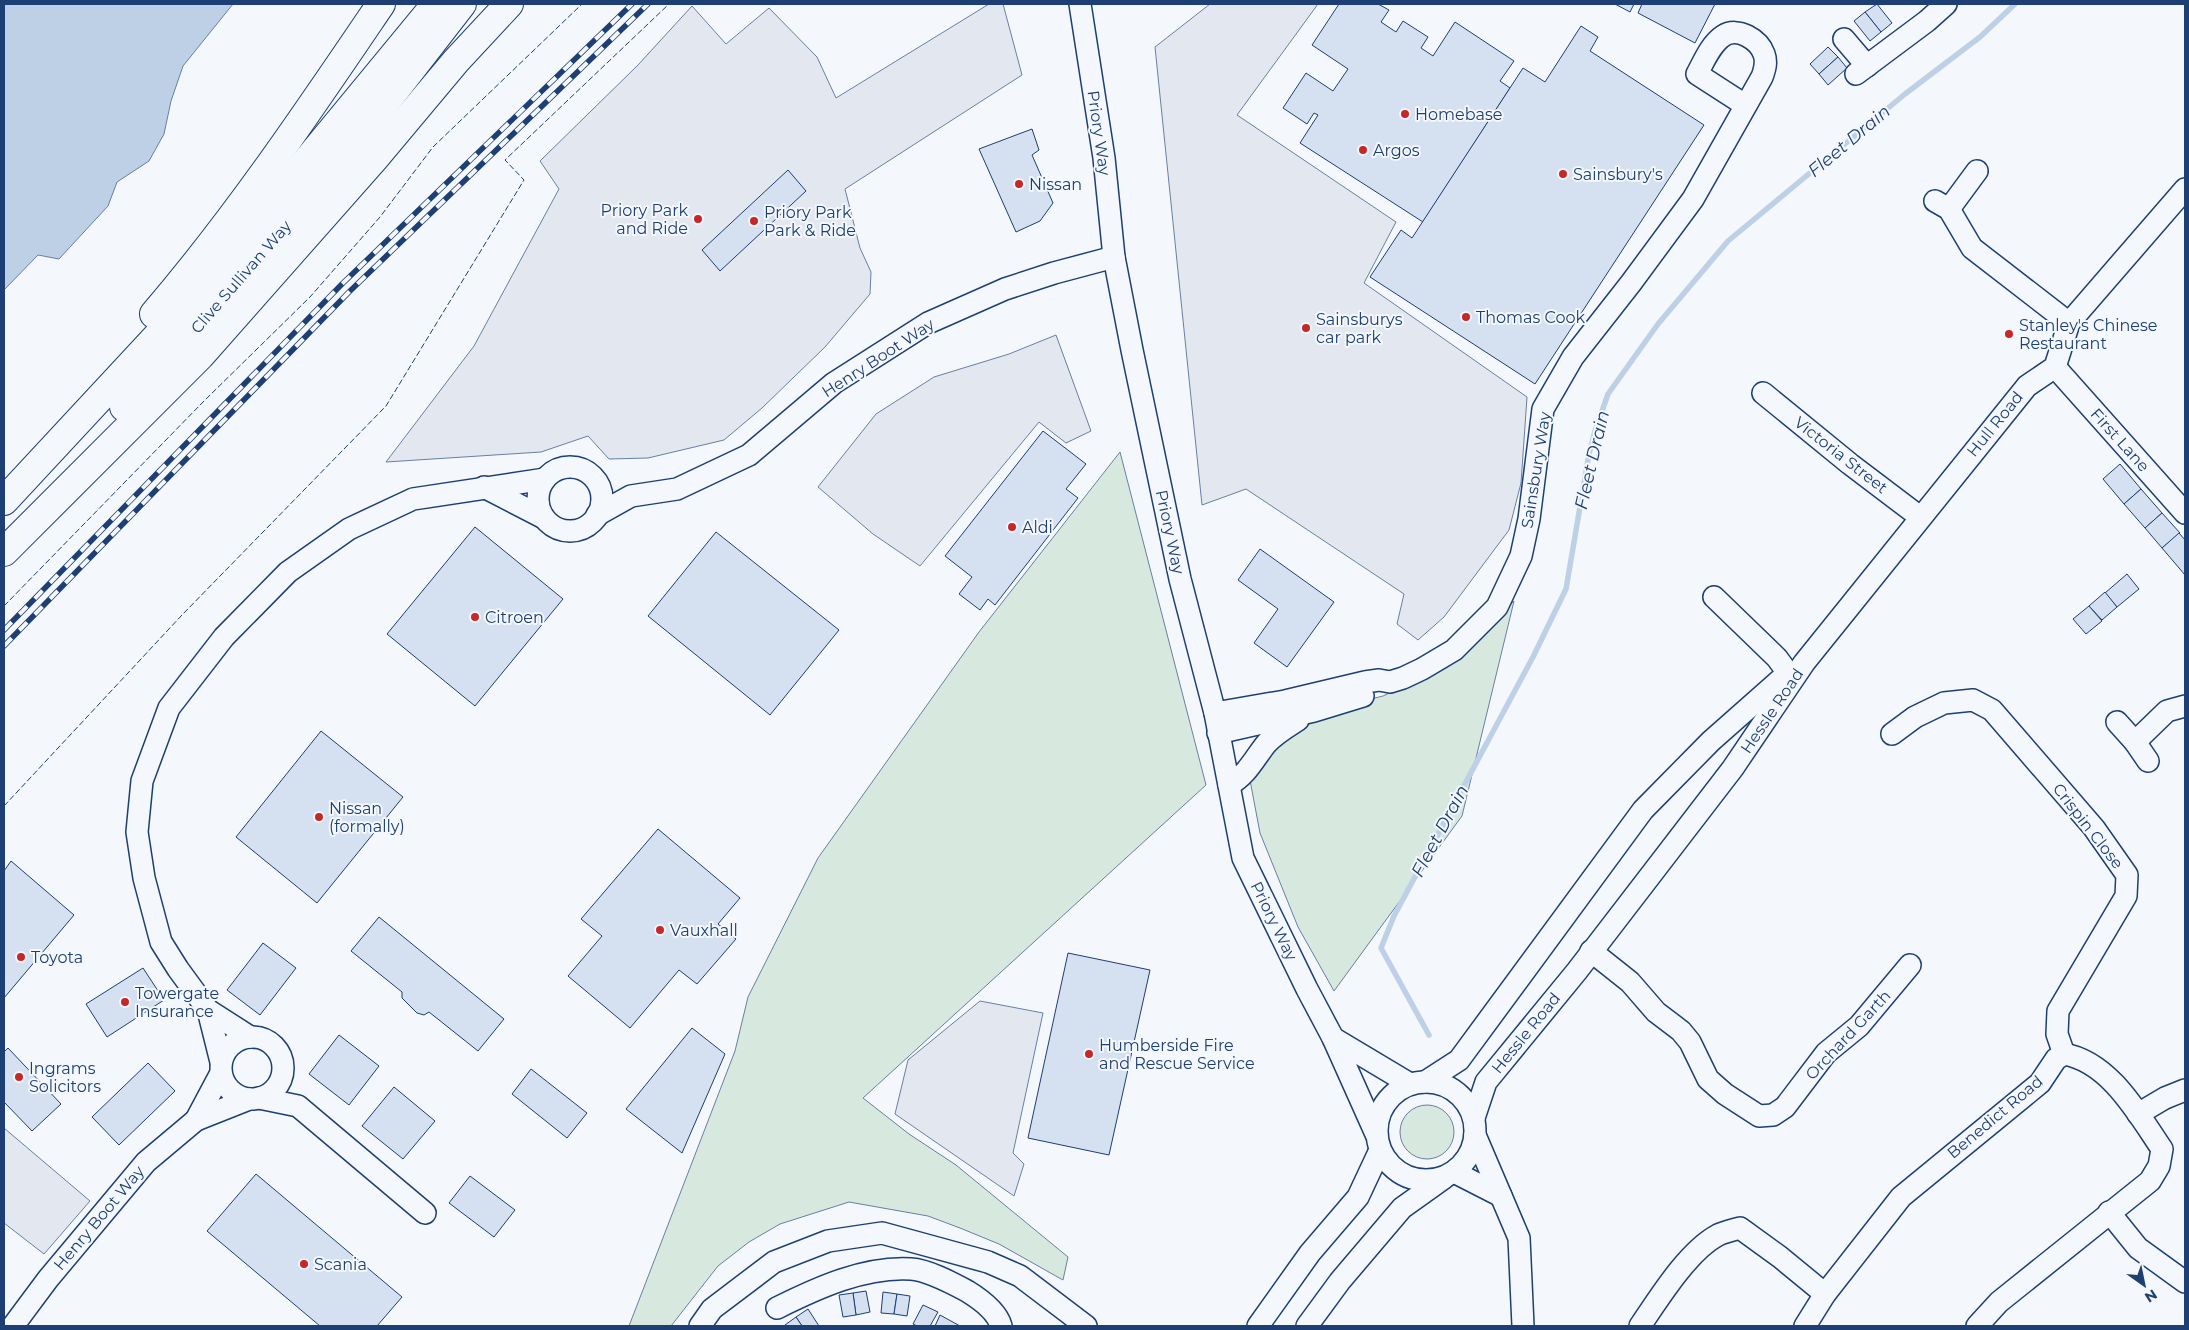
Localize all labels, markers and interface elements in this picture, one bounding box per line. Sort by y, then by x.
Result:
street label: Priory Way [1084,89,1114,177]
water label: Fleet Drain [1803,100,1895,182]
place label: Homebase [1415,105,1502,124]
marker: Homebase [1399,108,1411,120]
place label: Argos [1373,141,1420,160]
marker: Argos [1357,144,1369,156]
place label: Sainsbury's [1573,165,1663,184]
marker: Sainsbury's [1557,168,1569,180]
place label: Nissan [1029,175,1082,194]
marker: Nissan [1013,178,1025,190]
place label: Priory Park and Ride [601,201,688,238]
place label: Priory Park Park & Ride [764,203,856,240]
marker: Priory Park and Ride [692,213,704,225]
marker: Priory Park Park & Ride [748,215,760,227]
street label: Clive Sullivan Way [187,216,295,337]
place label: Thomas Cook [1476,308,1585,327]
place label: Sainsburys car park [1316,310,1403,347]
marker: Thomas Cook [1460,311,1472,323]
street label: Henry Boot Way [818,314,938,401]
place label: Stanley's Chinese Restaurant [2019,316,2157,353]
marker: Sainsburys car park [1300,322,1312,334]
marker: Stanley's Chinese Restaurant [2003,328,2015,340]
street label: Hull Road [1963,388,2027,460]
street label: First Lane [2087,404,2153,476]
water label: Fleet Drain [1570,408,1614,512]
street label: Sainsbury Way [1517,410,1555,530]
street label: Victoria Street [1791,413,1892,498]
street label: Priory Way [1152,488,1188,576]
place label: Aldi [1022,518,1053,537]
marker: Aldi [1006,521,1018,533]
place label: Citroen [485,608,544,627]
marker: Citroen [469,611,481,623]
street label: Hessle Road [1737,665,1807,757]
street label: Crispin Close [2049,780,2127,872]
water label: Fleet Drain [1407,781,1473,881]
place label: Nissan (formally) [329,799,405,836]
marker: Nissan (formally) [313,811,325,823]
street label: Priory Way [1247,878,1301,964]
place label: Vauxhall [670,921,738,940]
marker: Vauxhall [654,924,666,936]
place label: Toyota [31,948,83,967]
marker: Toyota [15,951,27,963]
place label: Towergate Insurance [135,984,219,1021]
street label: Orchard Garth [1802,986,1894,1084]
street label: Hessle Road [1488,989,1564,1077]
marker: Towergate Insurance [119,996,131,1008]
place label: Humberside Fire and Rescue Service [1099,1036,1255,1073]
marker: Humberside Fire and Rescue Service [1083,1048,1095,1060]
place label: Ingrams Solicitors [29,1059,101,1096]
marker: Ingrams Solicitors [13,1071,25,1083]
street label: Benedict Road [1943,1071,2047,1163]
street label: Henry Boot Way [50,1162,148,1274]
place label: Scania [314,1255,367,1274]
marker: Scania [298,1258,310,1270]
north arrow [2119,1260,2169,1310]
text: N [2141,1285,2161,1307]

